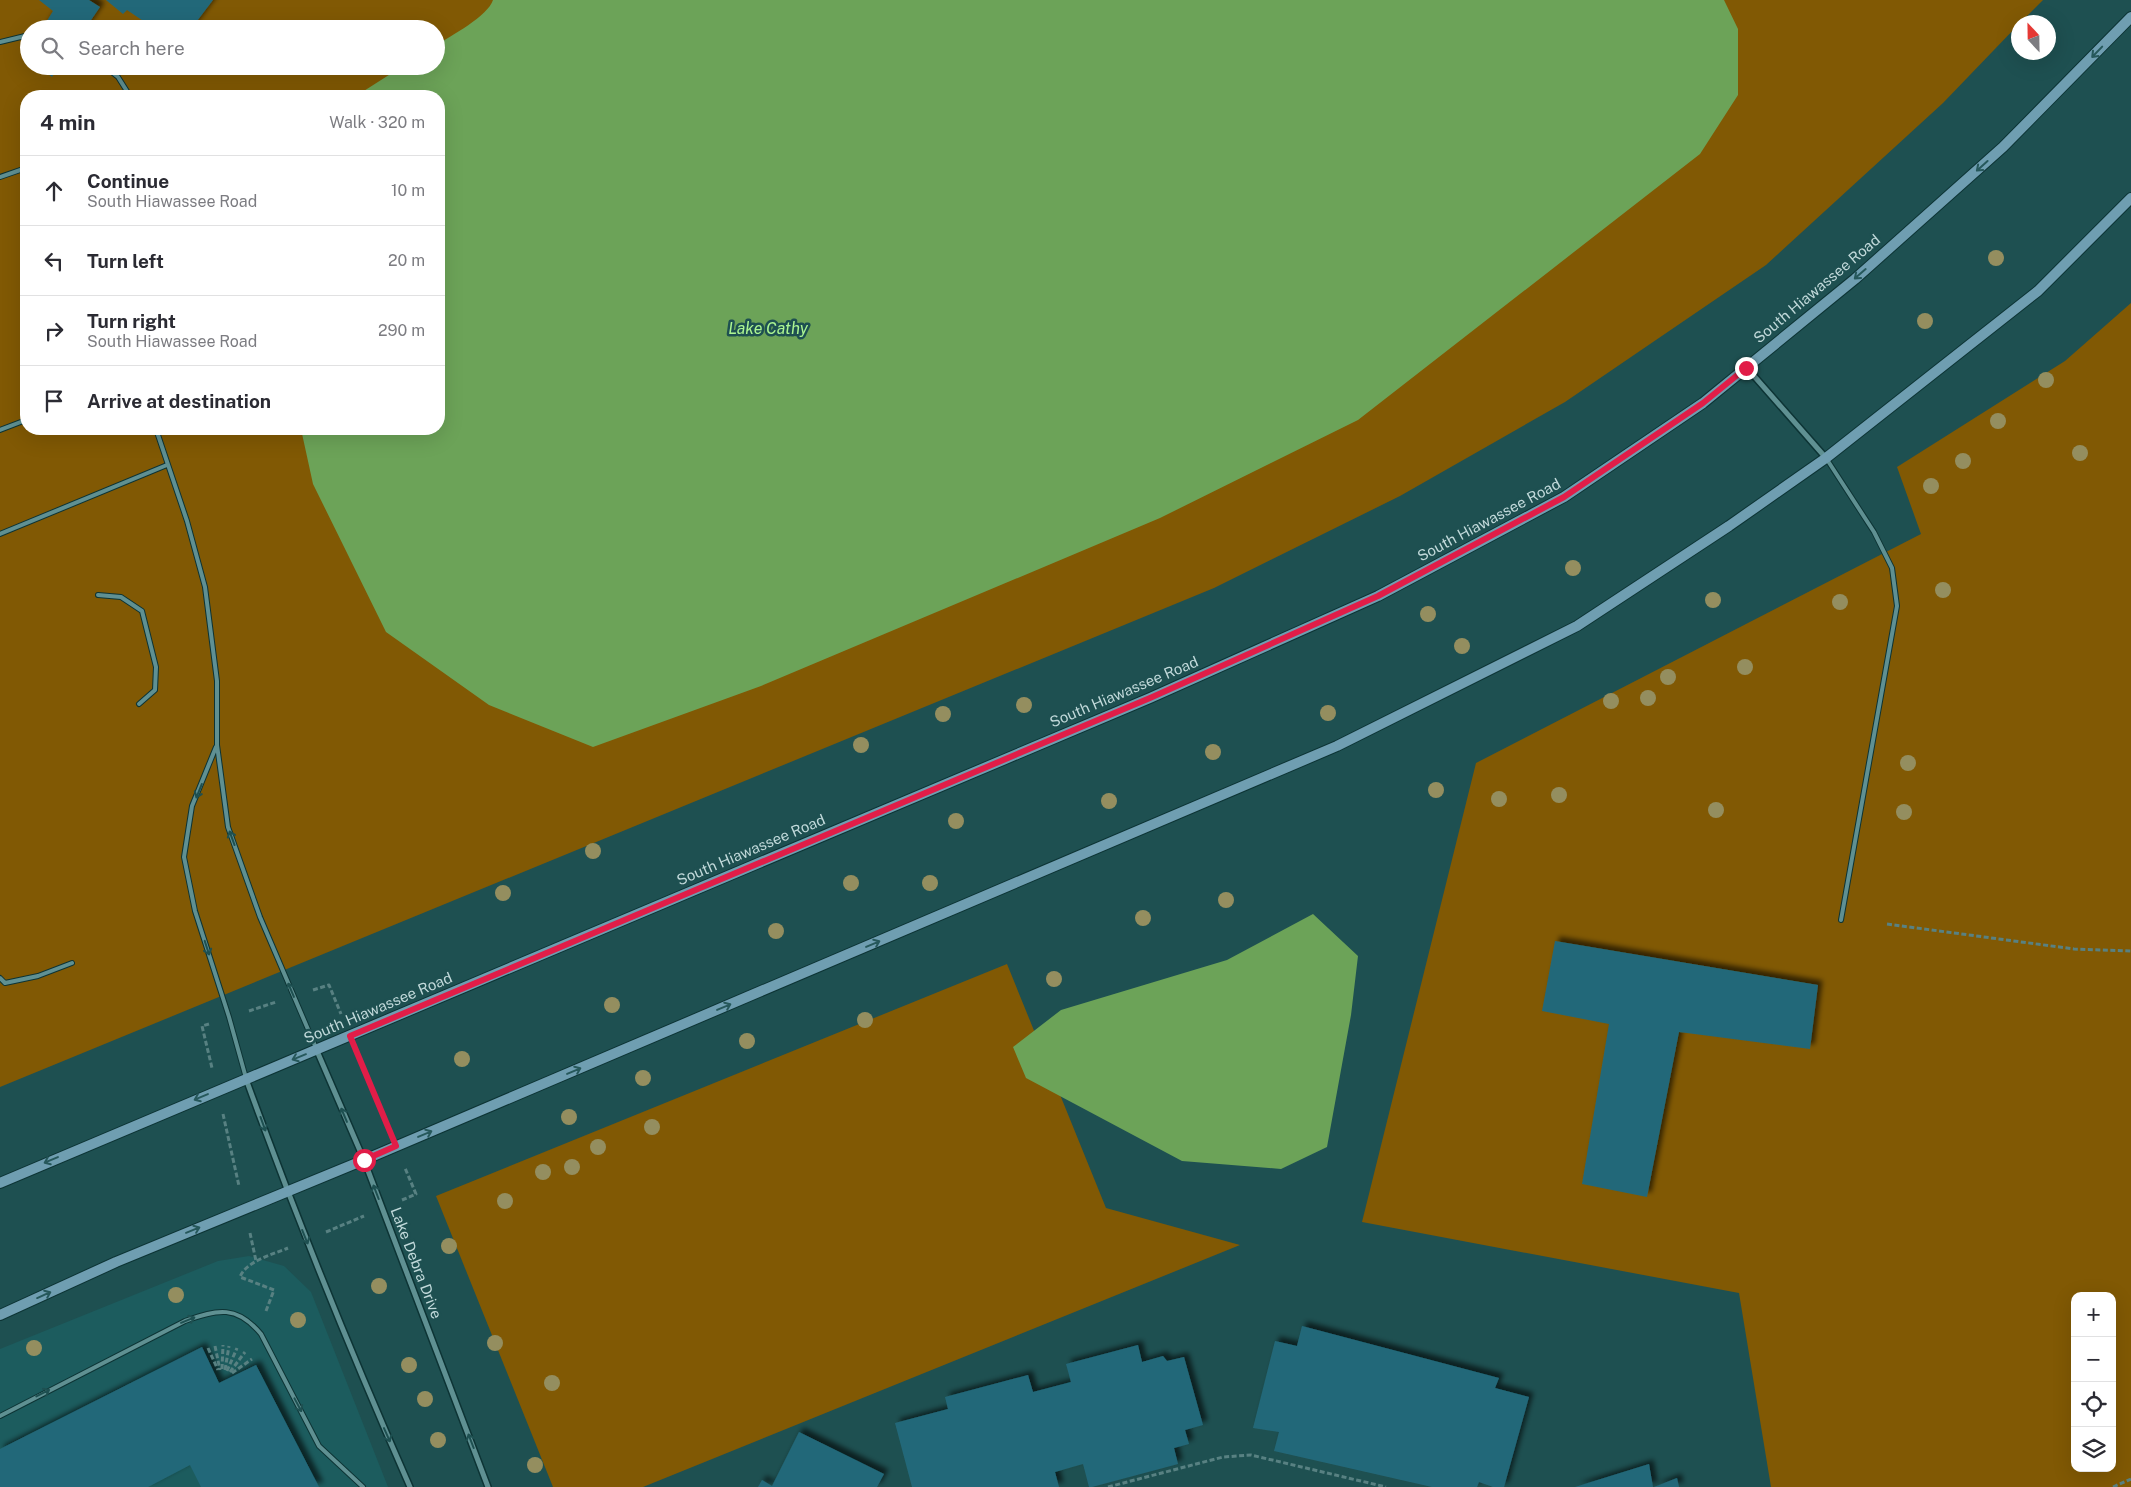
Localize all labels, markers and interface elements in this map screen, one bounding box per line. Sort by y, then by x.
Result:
north arrow [2011,15,2056,60]
search box [20,20,445,75]
icon: search [38,34,66,62]
text: Search here [78,37,185,59]
one-way arrow [2091,46,2103,58]
text: 4 min [40,110,95,135]
text: Walk · 320 m [329,113,425,132]
one-way arrow [1975,161,1988,172]
text: Continue [87,170,169,192]
icon: ahead [40,177,68,205]
text: 10 m [391,181,425,200]
text: South Hiawassee Road [87,192,257,211]
street label: South Hiawassee Road [1750,231,1883,346]
icon: left [40,247,68,275]
text: Turn left [87,250,164,272]
text: 20 m [388,251,425,270]
one-way arrow [1854,268,1867,279]
text: Turn right [87,310,176,332]
icon: right [40,317,68,345]
water label: Lake Cathy [728,319,809,338]
text: 290 m [378,321,425,340]
text: South Hiawassee Road [87,332,257,351]
route end [1735,357,1758,380]
icon: arrive [40,387,68,415]
text: Arrive at destination [87,390,271,412]
street label: South Hiawassee Road [1414,475,1563,565]
street label: South Hiawassee Road [1047,653,1201,731]
one-way arrow [193,783,203,798]
street label: South Hiawassee Road [674,811,828,889]
one-way arrow [227,831,236,846]
one-way arrow [865,938,880,948]
one-way arrow [203,940,212,956]
street label: South Hiawassee Road [301,969,455,1047]
one-way arrow [285,983,295,998]
one-way arrow [716,1002,731,1012]
one-way arrow [292,1053,307,1063]
one-way arrow [566,1065,581,1075]
one-way arrow [194,1093,209,1103]
one-way arrow [339,1108,349,1123]
one-way arrow [258,1116,268,1132]
one-way arrow [417,1129,432,1139]
route start [353,1149,376,1172]
one-way arrow [44,1156,59,1166]
one-way arrow [370,1184,379,1199]
street label: Lake Debra Drive [387,1205,446,1321]
one-way arrow [185,1225,201,1234]
one-way arrow [301,1228,310,1244]
one-way arrow [36,1289,51,1299]
map controls [2071,1292,2116,1472]
button: + [2071,1292,2116,1337]
one-way arrow [180,1314,195,1324]
button: − [2071,1337,2116,1382]
button: locate [2071,1382,2116,1427]
one-way arrow [36,1388,51,1398]
one-way arrow [294,1397,303,1412]
one-way arrow [383,1427,393,1442]
button: layers [2071,1427,2116,1472]
one-way arrow [466,1434,475,1450]

